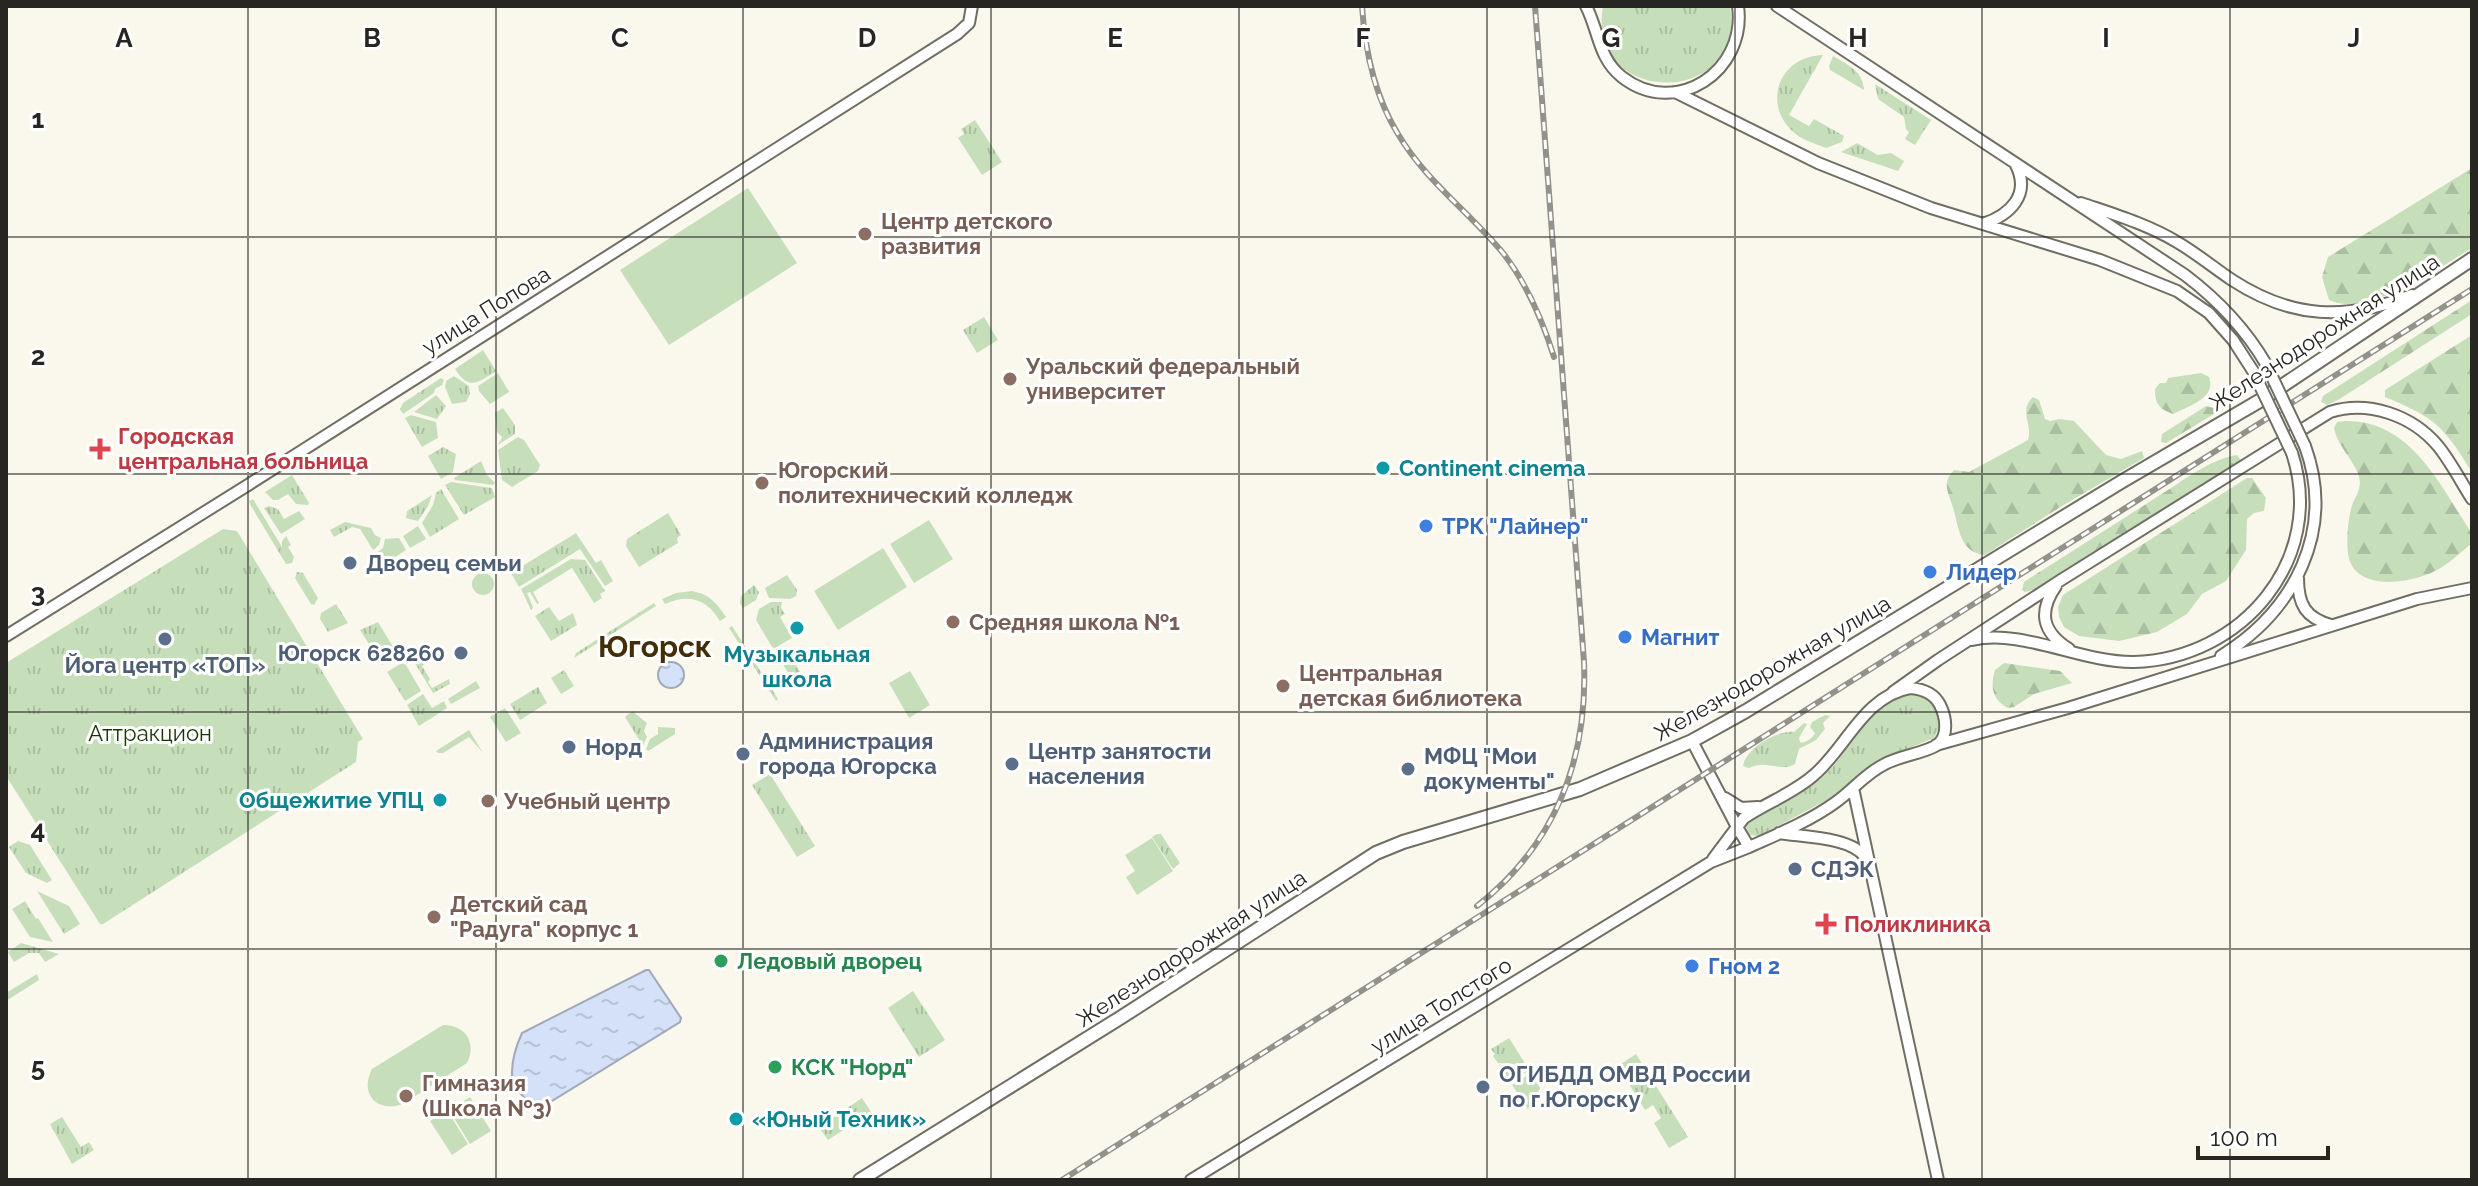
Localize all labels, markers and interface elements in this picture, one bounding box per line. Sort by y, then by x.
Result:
text: A [115,23,133,53]
text: B [363,23,381,53]
text: C [611,23,629,53]
text: D [858,23,876,53]
text: E [1107,23,1123,53]
text: F [1356,23,1371,53]
text: G [1602,23,1620,53]
text: H [1848,23,1868,53]
text: I [2102,23,2110,53]
text: J [2348,23,2360,53]
text: 1 [32,104,45,134]
place label: Центр детского развития [881,208,1053,259]
marker: Центр детского развития [856,225,874,243]
street label: Железнодорожная улица [2204,248,2444,416]
street label: улица Попова [417,260,555,360]
text: 2 [31,341,45,371]
place label: Уральский федеральный университет [1025,353,1300,404]
marker: Уральский федеральный университет [1001,370,1019,388]
place label: Городская центральная больница [118,423,368,474]
marker: Городская центральная больница [89,438,111,460]
place label: Continent cinema [1399,455,1586,481]
place label: Югорский политехнический колледж [778,457,1073,508]
marker: Continent cinema [1374,459,1392,477]
marker: Югорский политехнический колледж [753,474,771,492]
place label: ТРК "Лайнер" [1442,513,1589,539]
marker: ТРК "Лайнер" [1417,517,1435,535]
place label: Дворец семьи [366,550,522,576]
marker: Дворец семьи [341,554,359,572]
place label: Лидер [1946,559,2017,585]
marker: Лидер [1921,563,1939,581]
text: 3 [31,578,45,608]
street label: Железнодорожная улица [1649,590,1895,746]
place label: Средняя школа №1 [969,609,1180,635]
marker: Средняя школа №1 [944,613,962,631]
marker: Музыкальная школа [788,619,806,637]
place label: Магнит [1641,624,1720,650]
marker: Магнит [1616,628,1634,646]
district label: Югорск [598,629,712,664]
marker: Йога центр «ТОП» [156,630,174,648]
place label: Югорск 628260 [278,640,445,666]
place label: Музыкальная школа [724,641,870,692]
marker: Югорск 628260 [452,644,470,662]
place label: Йога центр «ТОП» [65,652,266,678]
place label: Центральная детская библиотека [1299,660,1522,711]
marker: Центральная детская библиотека [1274,677,1292,695]
park label: Аттракцион [88,720,212,746]
place label: Администрация города Югорска [759,728,937,779]
place label: Норд [585,734,642,760]
marker: Норд [560,738,578,756]
place label: Центр занятости населения [1028,738,1211,789]
place label: МФЦ "Мои документы" [1424,743,1555,794]
marker: Администрация города Югорска [734,745,752,763]
marker: Центр занятости населения [1003,755,1021,773]
marker: МФЦ "Мои документы" [1399,760,1417,778]
place label: Общежитие УПЦ [239,787,424,813]
place label: Учебный центр [503,788,671,814]
marker: Общежитие УПЦ [431,791,449,809]
marker: Учебный центр [479,792,497,810]
text: 4 [31,815,45,845]
place label: СДЭК [1811,856,1874,882]
marker: СДЭК [1786,860,1804,878]
street label: Железнодорожная улица [1071,864,1311,1032]
place label: Детский сад "Радуга" корпус 1 [450,891,639,942]
marker: Детский сад "Радуга" корпус 1 [425,908,443,926]
place label: Поликлиника [1844,911,1991,937]
marker: Поликлиника [1815,913,1837,935]
place label: Ледовый дворец [737,948,922,974]
street label: улица Толстого [1366,951,1516,1059]
marker: Ледовый дворец [712,952,730,970]
place label: Гном 2 [1708,953,1780,979]
marker: Гном 2 [1683,957,1701,975]
text: 5 [31,1052,45,1082]
place label: КСК "Норд" [791,1054,913,1080]
marker: КСК "Норд" [766,1058,784,1076]
place label: ОГИБДД ОМВД России по г.Югорску [1499,1061,1751,1112]
place label: Гимназия (Школа №3) [422,1070,552,1121]
marker: ОГИБДД ОМВД России по г.Югорску [1474,1078,1492,1096]
marker: Гимназия (Школа №3) [397,1087,415,1105]
place label: «Юный Техник» [752,1106,926,1132]
marker: «Юный Техник» [727,1110,745,1128]
scale bar [2198,1110,2328,1160]
text: 100 m [2210,1123,2278,1152]

